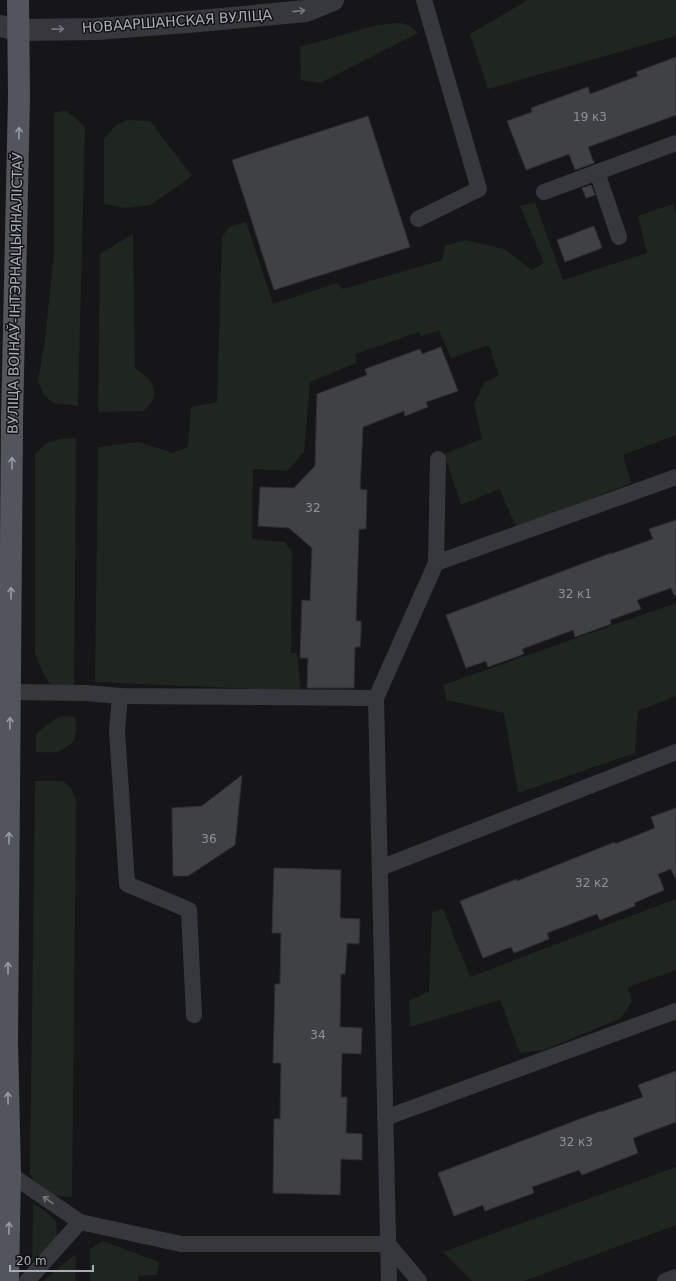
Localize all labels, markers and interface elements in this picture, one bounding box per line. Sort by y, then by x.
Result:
street label: НОВААРШАНСКАЯ ВУЛІЦА [81,6,273,36]
one-way arrow [292,8,305,15]
one-way arrow [51,25,64,33]
house number: 19 к3 [573,110,607,124]
one-way arrow [15,127,23,140]
street label: ВУЛІЦА ВОІНАЎ-ІНТЭРНАЦЫЯНАЛІСТАЎ [4,151,25,434]
one-way arrow [8,457,16,470]
house number: 32 [305,501,321,515]
one-way arrow [7,587,15,600]
house number: 32 к1 [558,587,592,601]
one-way arrow [6,717,14,730]
one-way arrow [5,832,13,845]
house number: 36 [201,832,217,846]
house number: 32 к2 [575,876,609,890]
one-way arrow [4,962,12,975]
house number: 34 [310,1028,326,1042]
one-way arrow [4,1092,12,1105]
house number: 32 к3 [559,1135,593,1149]
one-way arrow [42,1196,53,1204]
one-way arrow [5,1222,13,1235]
scale bar [10,1247,93,1273]
text: 20 m [16,1254,47,1268]

